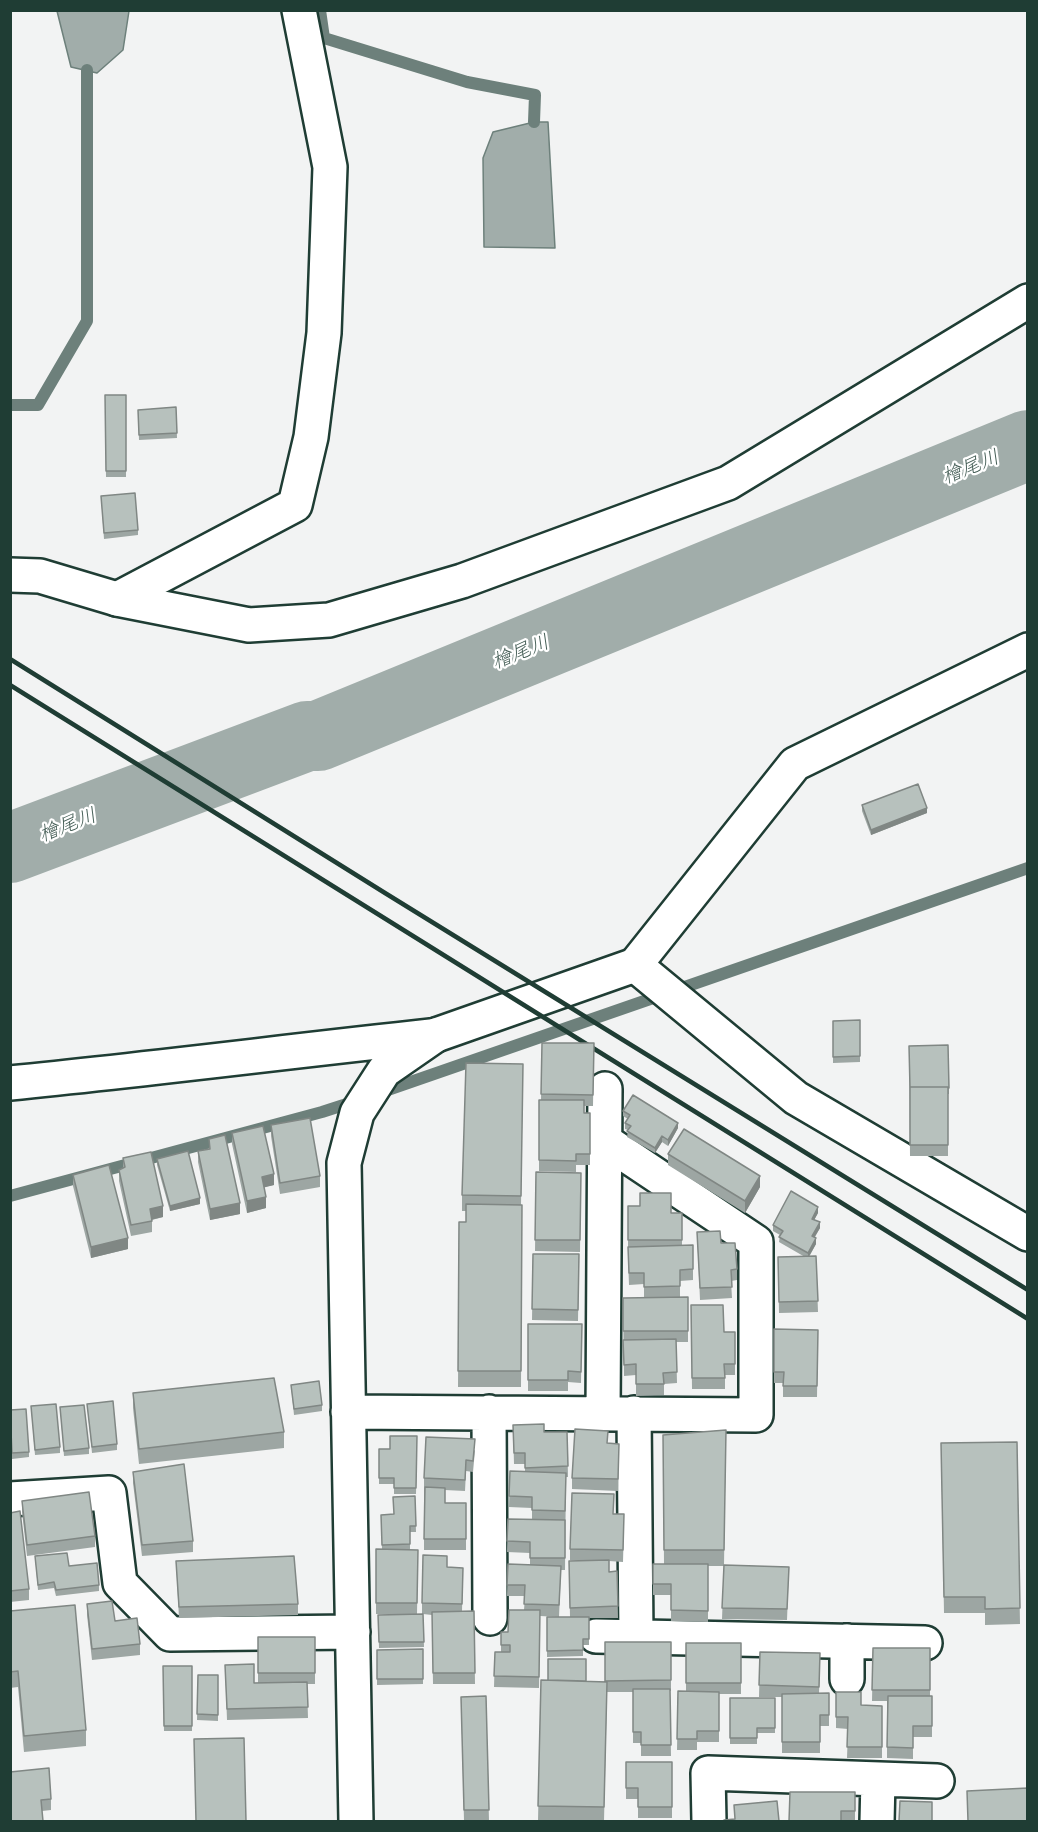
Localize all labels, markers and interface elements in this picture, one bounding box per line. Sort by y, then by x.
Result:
water label: 檜尾川 [939,446,1003,490]
water label: 檜尾川 [489,631,553,675]
water label: 檜尾川 [36,804,100,848]

